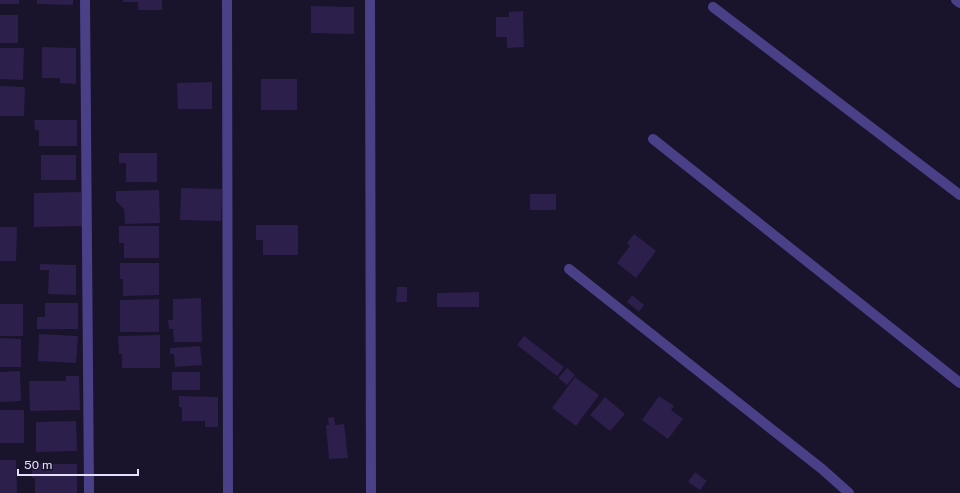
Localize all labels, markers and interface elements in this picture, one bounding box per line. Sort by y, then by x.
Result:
scale bar [18,451,138,477]
text: 50 m [24,458,52,472]

